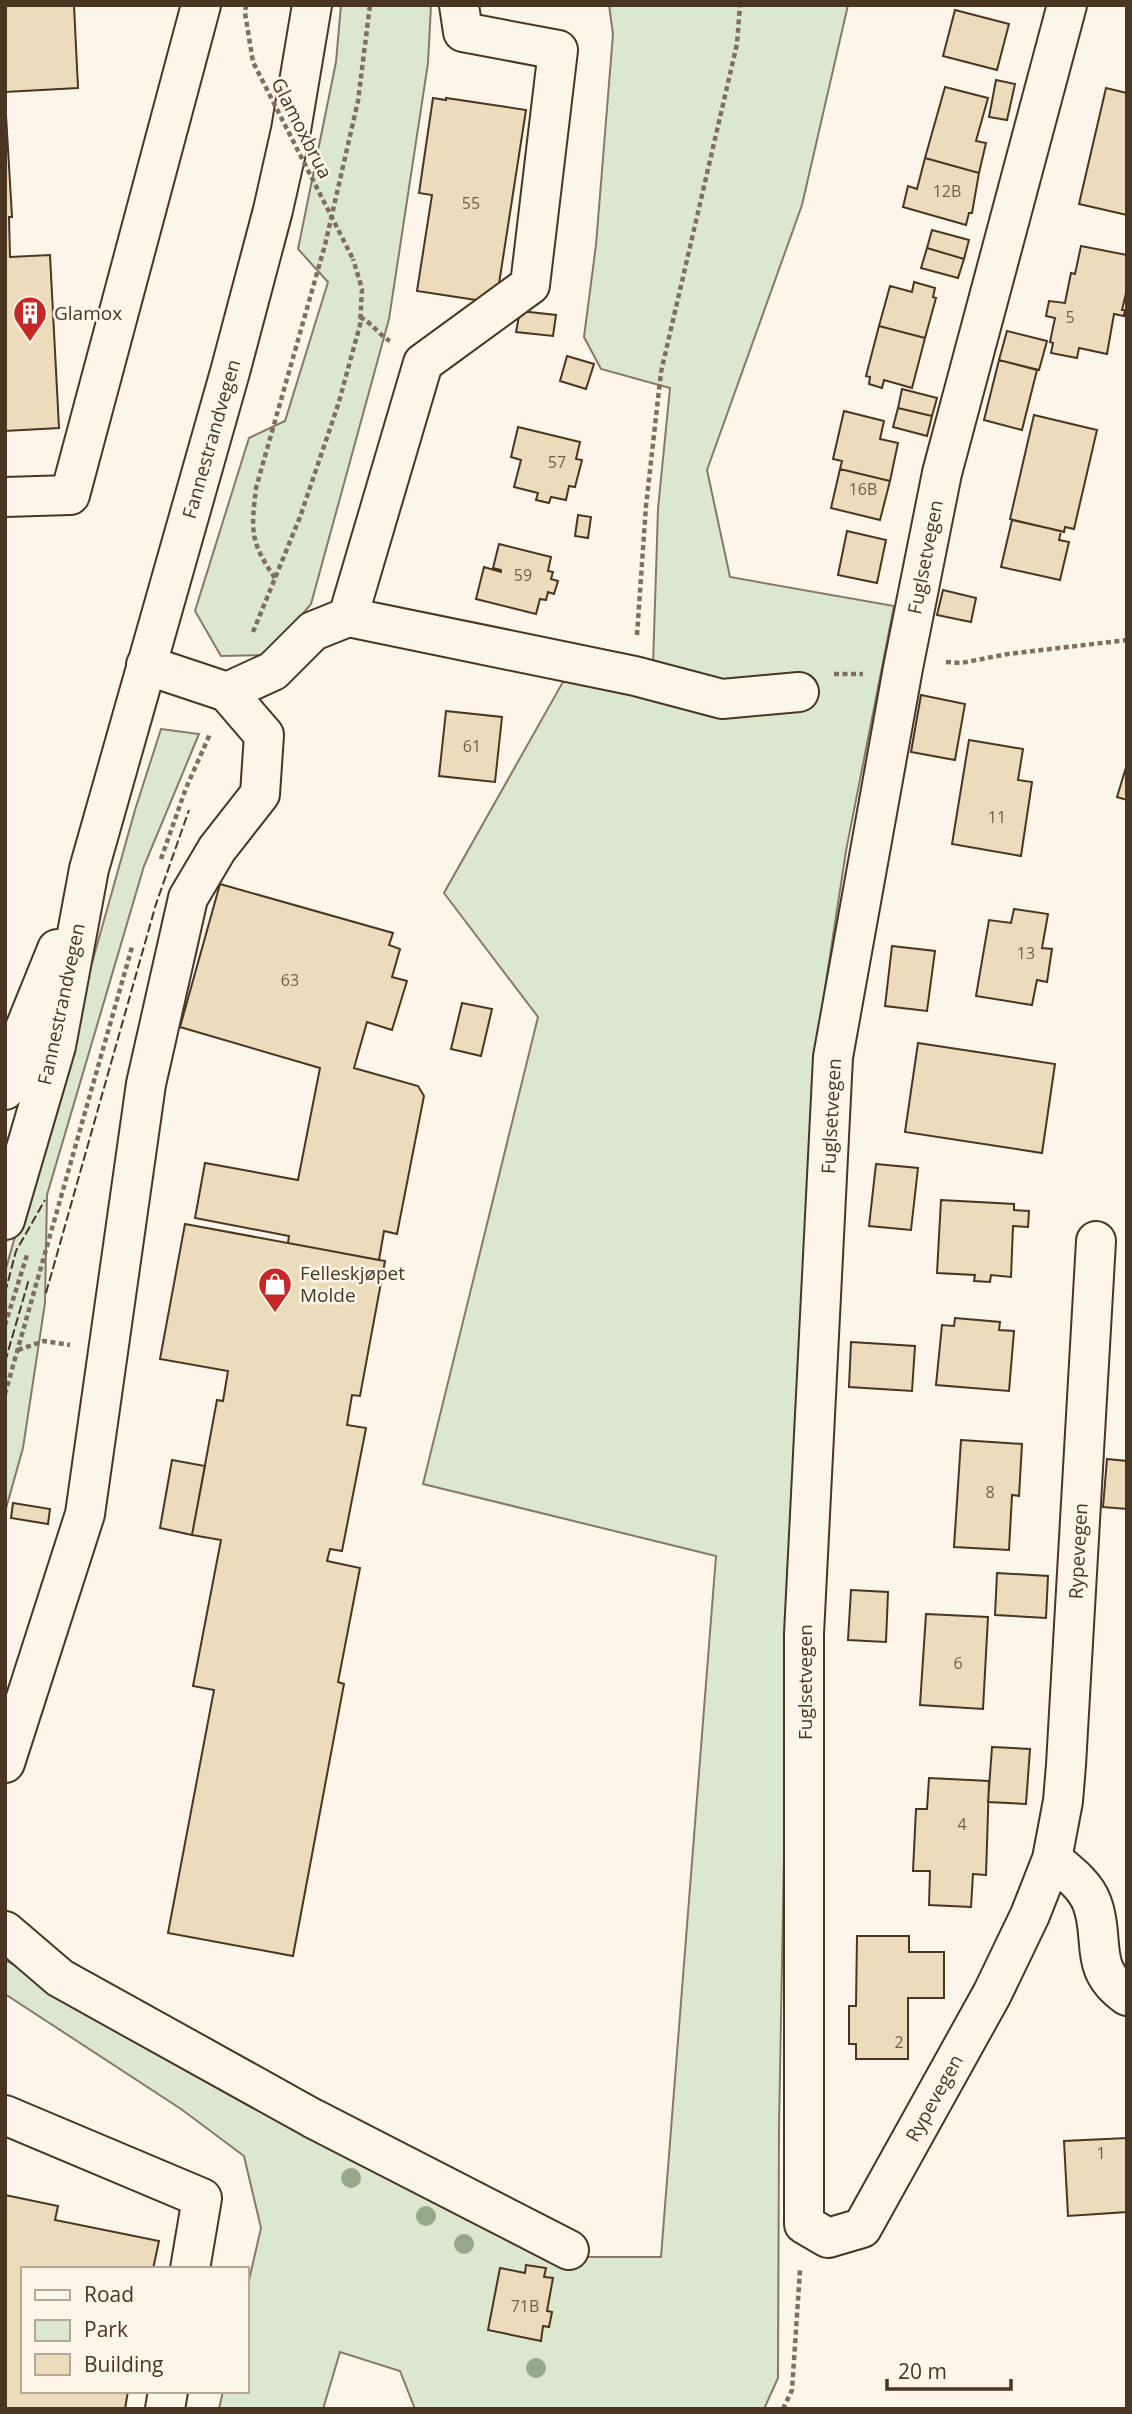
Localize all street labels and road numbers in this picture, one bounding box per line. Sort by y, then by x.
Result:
street label: Glamoxbrua [266,73,338,183]
street label: Fannestrandvegen [176,356,246,522]
street label: Fuglsetvegen [901,498,949,616]
street label: Fannestrandvegen [31,921,91,1087]
street label: Fuglsetvegen [815,1057,847,1175]
street label: Rypevegen [1062,1502,1094,1600]
street label: Fuglsetvegen [792,1624,818,1740]
street label: Rypevegen [899,2050,969,2146]

